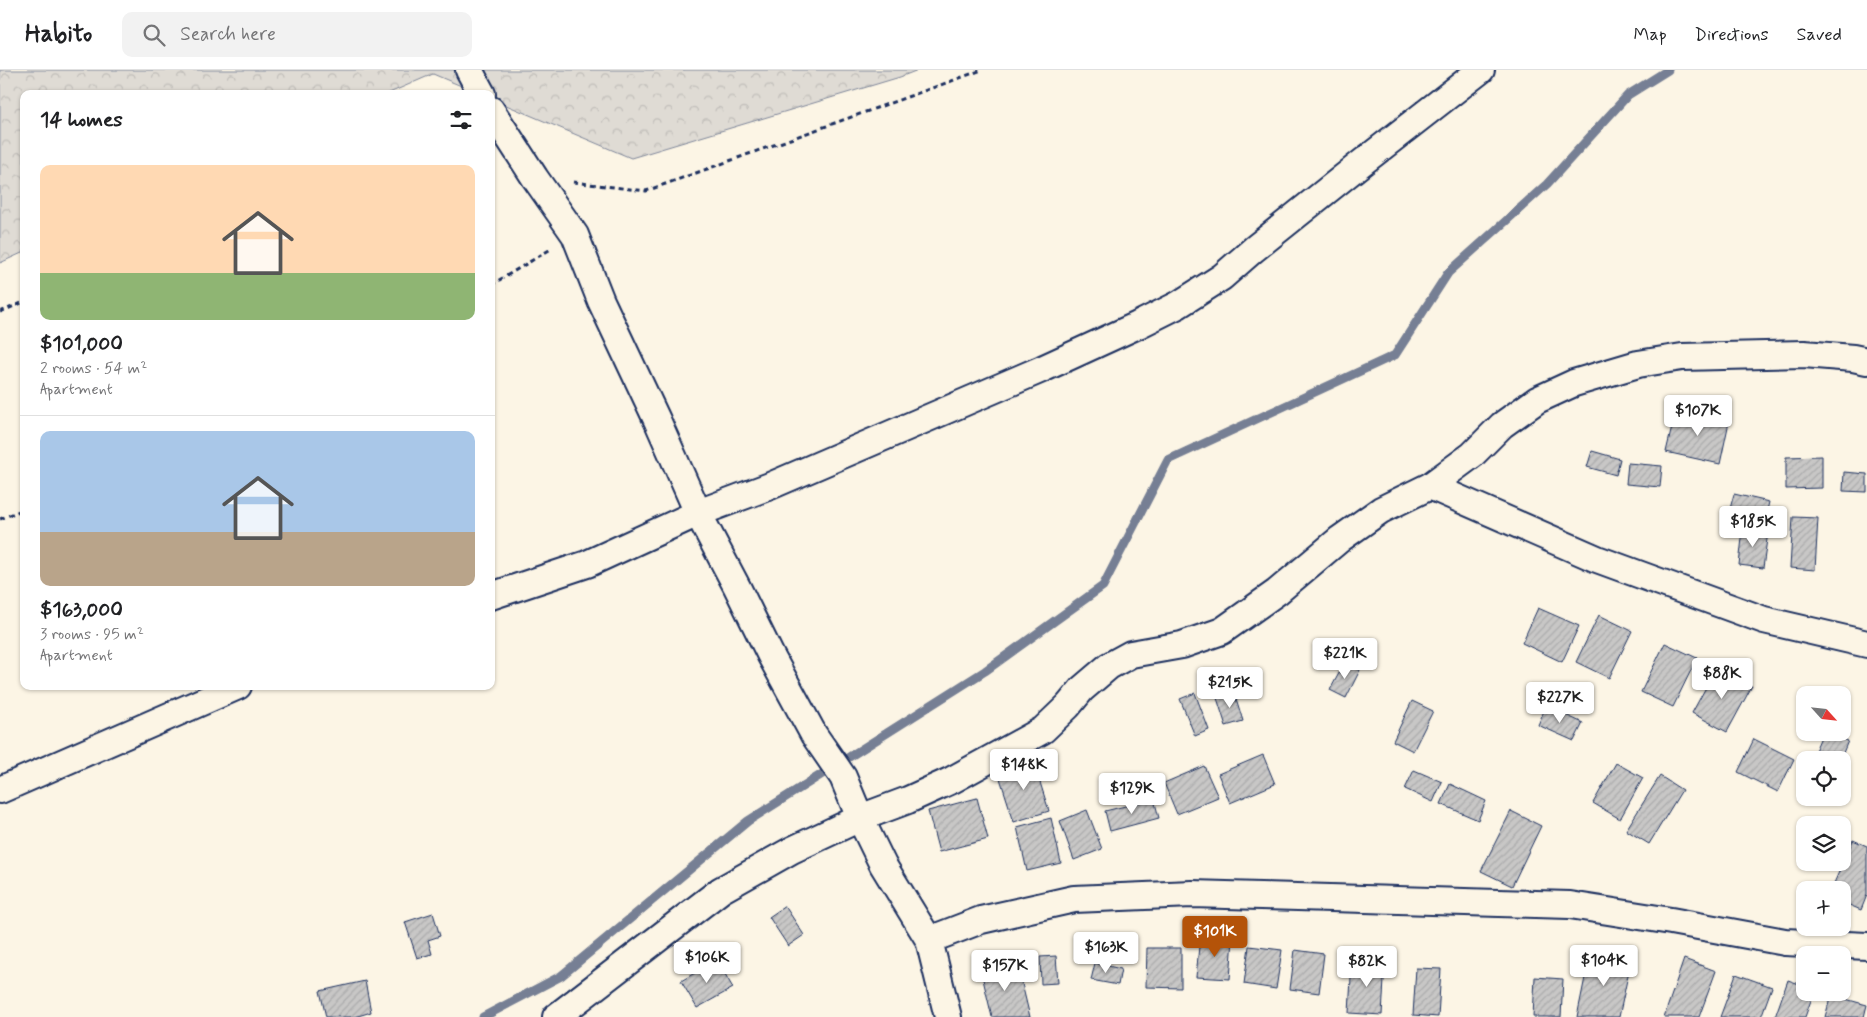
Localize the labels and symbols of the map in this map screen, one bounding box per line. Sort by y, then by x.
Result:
pin: $107K [1663,394,1733,437]
pin: $185K [1718,506,1788,548]
pin: $221K [1310,638,1380,680]
pin: $88K [1692,658,1752,700]
pin: $215K [1195,666,1265,709]
pin: $227K [1525,682,1595,724]
north arrow [1796,686,1851,741]
pin: $148K [989,748,1059,791]
pin: $129K [1097,772,1167,815]
pin: $101K [1180,916,1250,958]
pin: $163K [1071,932,1141,974]
pin: $106K [672,942,742,984]
pin: $104K [1569,944,1639,987]
pin: $82K [1337,946,1397,988]
pin: $157K [970,950,1040,992]

